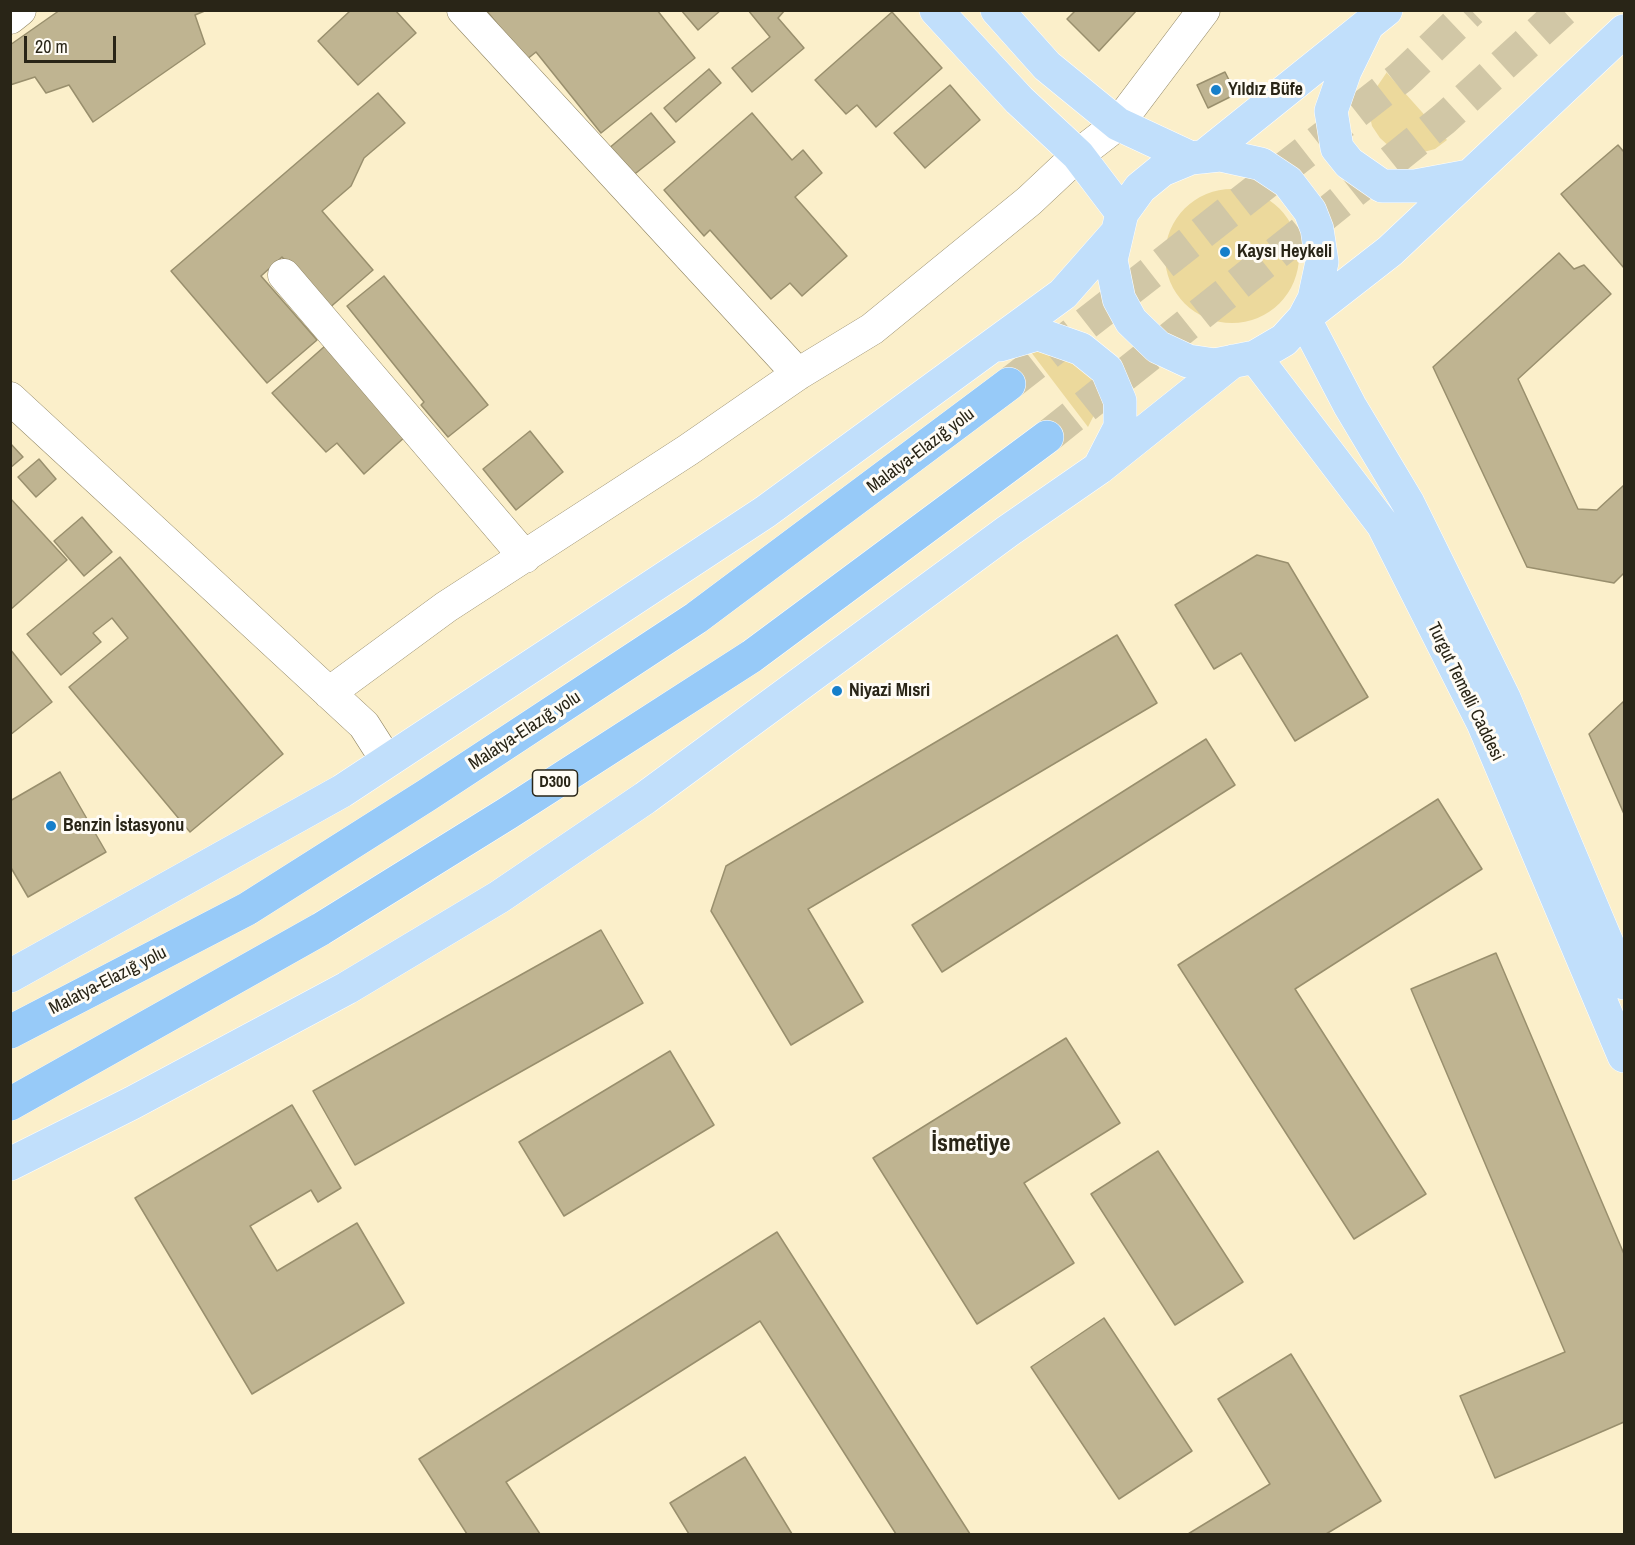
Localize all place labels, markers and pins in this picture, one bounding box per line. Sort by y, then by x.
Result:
place label: Yıldız Büfe [1228,79,1303,101]
marker: Yıldız Büfe [1209,83,1223,97]
place label: Kaysı Heykeli [1237,241,1332,263]
marker: Kaysı Heykeli [1218,245,1232,259]
place label: Niyazi Mısri [849,680,930,702]
marker: Niyazi Mısri [830,684,844,698]
place label: Benzin İstasyonu [63,815,184,837]
marker: Benzin İstasyonu [44,819,58,833]

